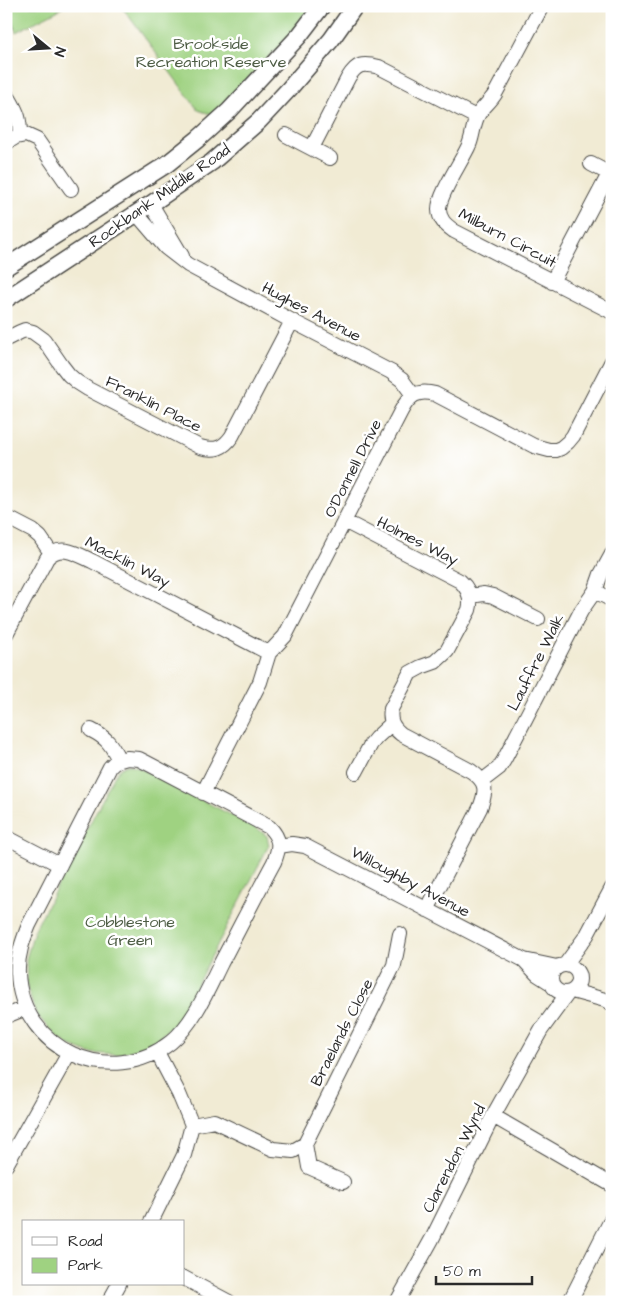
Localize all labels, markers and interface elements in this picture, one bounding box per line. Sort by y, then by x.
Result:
north arrow [22,22,72,72]
park label: Brookside Recreation Reserve [136,33,287,73]
text: N [48,44,70,59]
street label: Rockbank Middle Road [84,139,235,253]
street label: Milburn Circuit [455,203,561,273]
street label: Hughes Avenue [258,277,365,348]
street label: Franklin Place [102,370,206,438]
street label: O'Donnell Drive [319,415,387,521]
street label: Holmes Way [373,511,462,572]
street label: Macklin Way [81,531,174,594]
street label: Lauffre Walk [502,610,570,715]
street label: Willoughby Avenue [347,841,474,924]
park label: Cobblestone Green [85,911,175,951]
street label: Braelands Close [305,975,379,1090]
street label: Clarendon Wynd [417,1100,492,1217]
legend [22,1220,185,1286]
text: Road [68,1231,103,1252]
scale bar [436,1253,532,1285]
text: Park [68,1255,103,1276]
text: 50 m [443,1261,481,1282]

